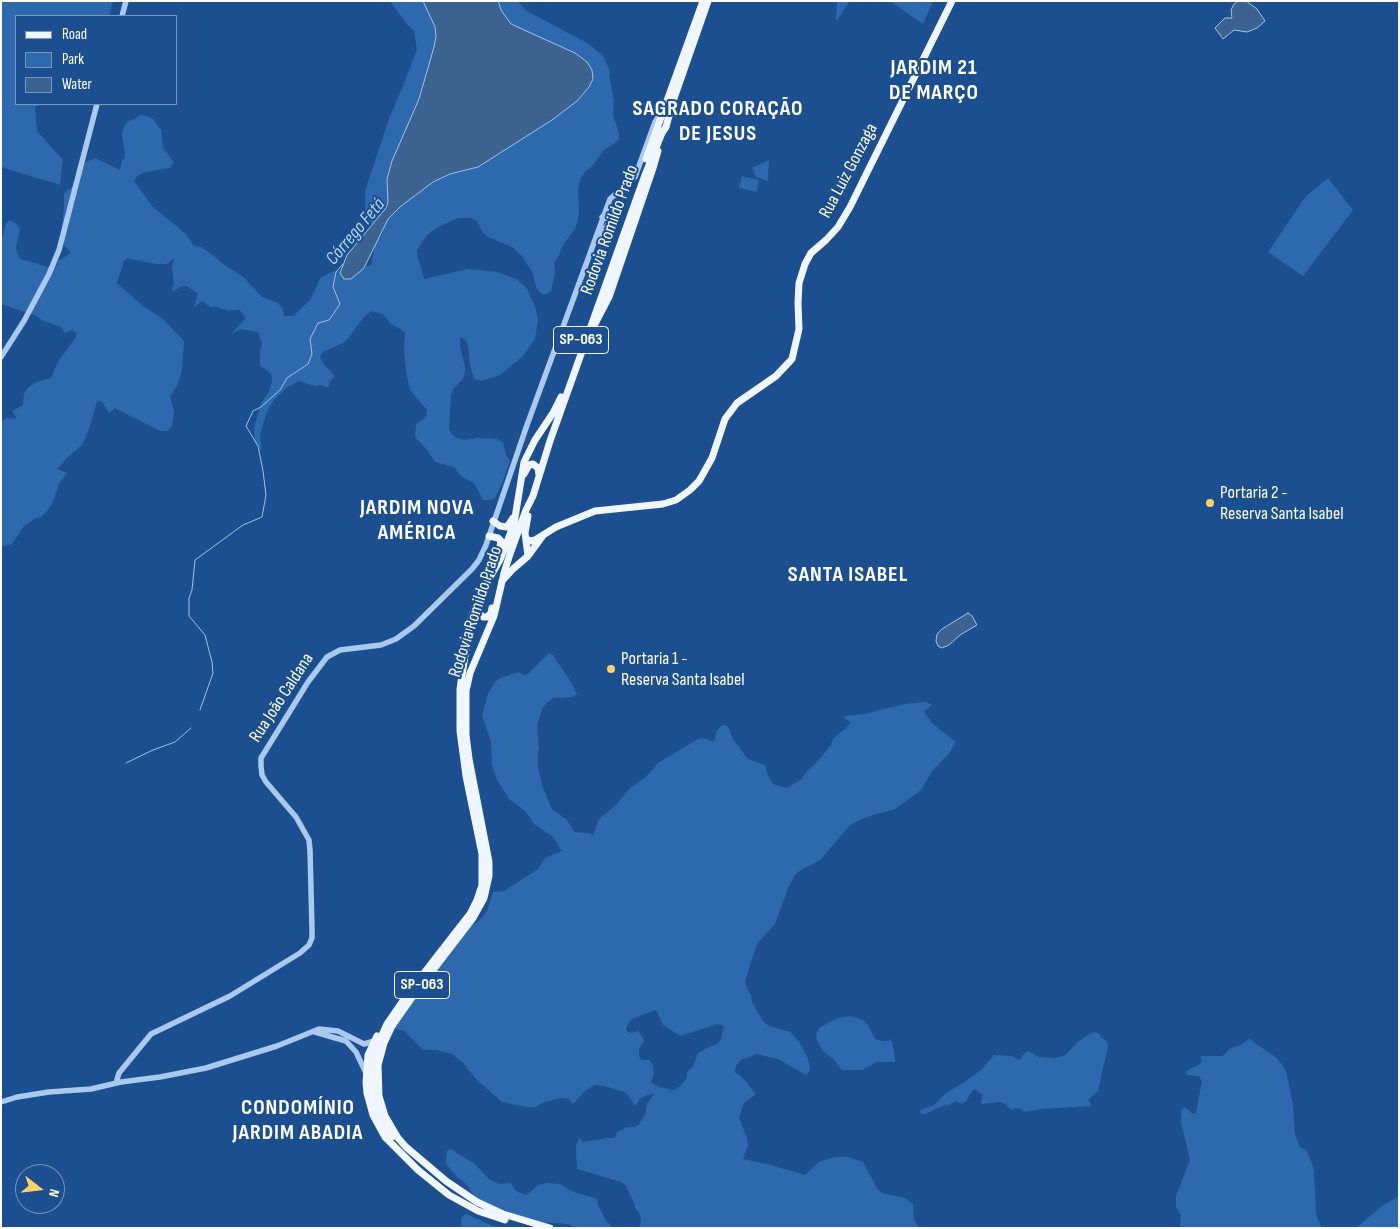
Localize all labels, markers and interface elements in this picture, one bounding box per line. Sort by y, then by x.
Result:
legend [15,15,178,105]
text: Road [62,25,87,44]
text: Park [62,50,84,69]
district label: JARDIM 21 DE MARÇO [888,55,980,106]
text: Water [62,75,92,94]
district label: SAGRADO CORAÇÃO DE JESUS [631,96,805,148]
street label: Rua Luiz Gonzaga [815,120,883,222]
street label: Rodovia Romildo Prado [577,162,643,298]
water label: Córrego Fetá [321,194,391,270]
road number: SP-063 [554,326,608,354]
place label: Portaria 2 - Reserva Santa Isabel [1220,482,1343,524]
district label: JARDIM NOVA AMÉRICA [359,495,475,546]
marker: Portaria 2 - Reserva Santa Isabel [1204,497,1216,509]
street label: Rodovia Romildo Prado [445,544,507,680]
district label: SANTA ISABEL [786,562,910,588]
place label: Portaria 1 - Reserva Santa Isabel [621,648,744,691]
street label: Rua João Caldana [245,649,319,747]
marker: Portaria 1 - Reserva Santa Isabel [605,663,617,675]
road number: SP-063 [394,972,450,998]
district label: CONDOMÍNIO JARDIM ABADIA [231,1095,365,1146]
north arrow [15,1164,65,1214]
text: N [45,1187,63,1199]

